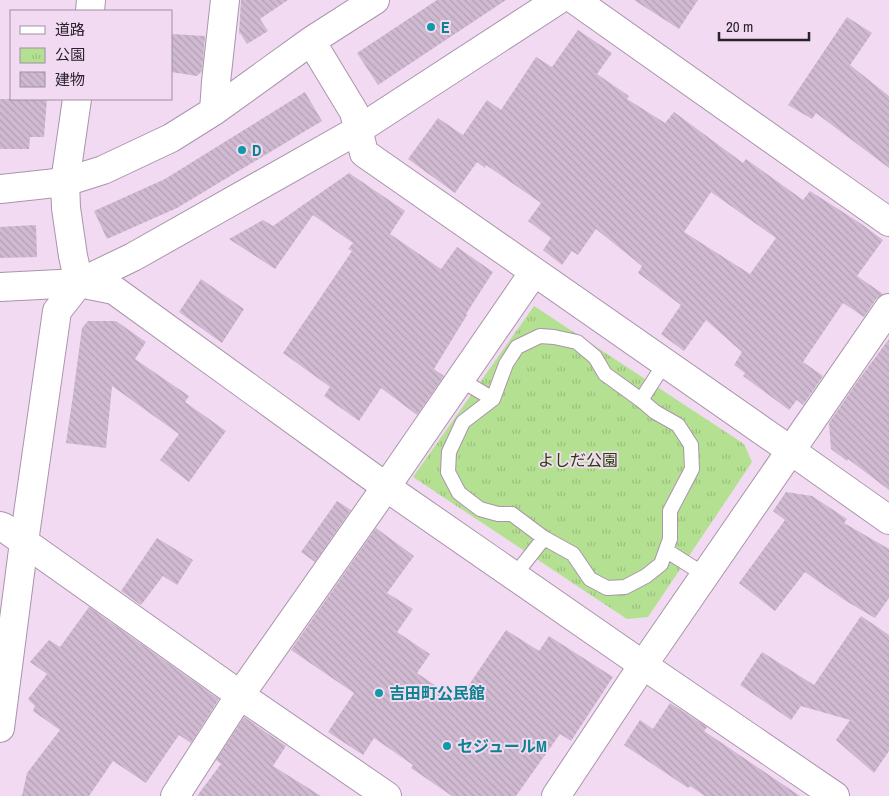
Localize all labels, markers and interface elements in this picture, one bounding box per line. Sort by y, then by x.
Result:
legend [10,10,172,100]
scale bar [719,10,809,42]
place label: E [441,16,450,38]
text: 20 m [726,16,753,37]
text: 道路 [55,19,85,40]
marker: E [425,21,437,33]
text: 公園 [55,44,85,65]
text: 建物 [55,69,85,90]
place label: D [252,139,261,161]
marker: D [236,144,248,156]
park label: よしだ公園 [538,449,618,471]
place label: 吉田町公民館 [389,682,485,704]
marker: 吉田町公民館 [373,687,385,699]
place label: セジュールM [457,735,547,757]
marker: セジュールM [441,740,453,752]

